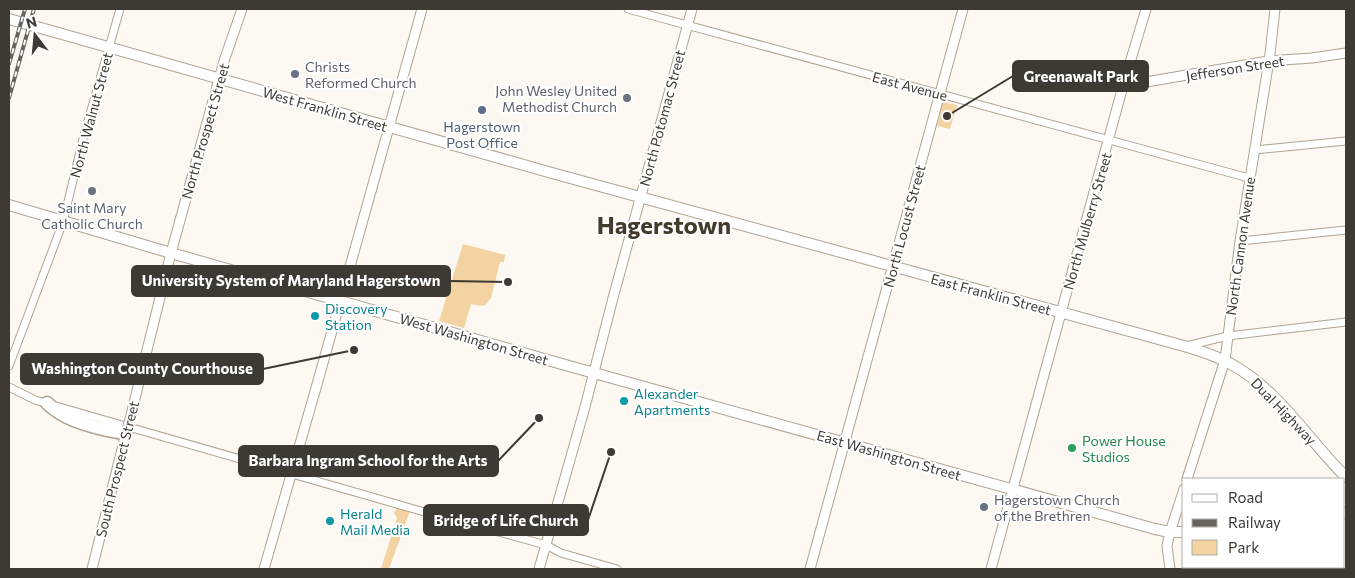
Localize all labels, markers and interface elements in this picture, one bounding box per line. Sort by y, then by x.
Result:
north arrow [10,10,60,60]
text: N [24,12,39,32]
street label: North Potomac Street [636,48,688,188]
street label: North Walnut Street [66,50,116,180]
street label: Jefferson Street [1185,52,1286,84]
place label: Christs Reformed Church [305,58,416,91]
street label: North Prospect Street [177,61,233,201]
callout: Greenawalt Park [1013,61,1148,91]
text: Greenawalt Park [1023,67,1139,85]
marker: Christs Reformed Church [289,68,301,80]
street label: East Avenue [871,68,949,104]
place label: John Wesley United Methodist Church [495,82,617,115]
street label: West Franklin Street [261,83,390,135]
marker: John Wesley United Methodist Church [621,92,633,104]
marker: Hagerstown Post Office [476,104,488,116]
place label: Hagerstown Post Office [443,118,521,151]
street label: North Mulberry Street [1059,150,1115,292]
street label: North Locust Street [879,163,929,289]
street label: North Cannon Avenue [1222,176,1258,316]
marker: Saint Mary Catholic Church [86,185,98,197]
place label: Saint Mary Catholic Church [41,199,143,232]
district label: Hagerstown [597,210,731,239]
callout: University System of Maryland Hagerstown [132,266,450,296]
street label: East Franklin Street [929,270,1053,318]
text: University System of Maryland Hagerstown [142,271,440,289]
place label: Discovery Station [325,300,387,333]
marker: Discovery Station [309,310,321,322]
street label: West Washington Street [398,310,551,368]
callout: Washington County Courthouse [21,354,263,384]
text: Washington County Courthouse [31,359,253,377]
street label: Dual Highway [1248,374,1320,448]
place label: Alexander Apartments [634,385,710,418]
marker: Alexander Apartments [618,395,630,407]
street label: South Prospect Street [92,399,142,539]
street label: East Washington Street [815,426,963,484]
place label: Power House Studios [1082,432,1166,465]
marker: Power House Studios [1066,442,1078,454]
callout: Barbara Ingram School for the Arts [239,446,498,476]
text: Barbara Ingram School for the Arts [249,451,487,469]
legend [1182,478,1345,568]
text: Road [1228,488,1263,506]
place label: Hagerstown Church of the Brethren [994,491,1120,524]
marker: Hagerstown Church of the Brethren [978,501,990,513]
place label: Herald Mail Media [340,505,410,538]
callout: Bridge of Life Church [424,505,588,535]
text: Bridge of Life Church [434,511,578,529]
text: Railway [1228,513,1281,531]
marker: Herald Mail Media [324,515,336,527]
text: Park [1228,538,1259,556]

